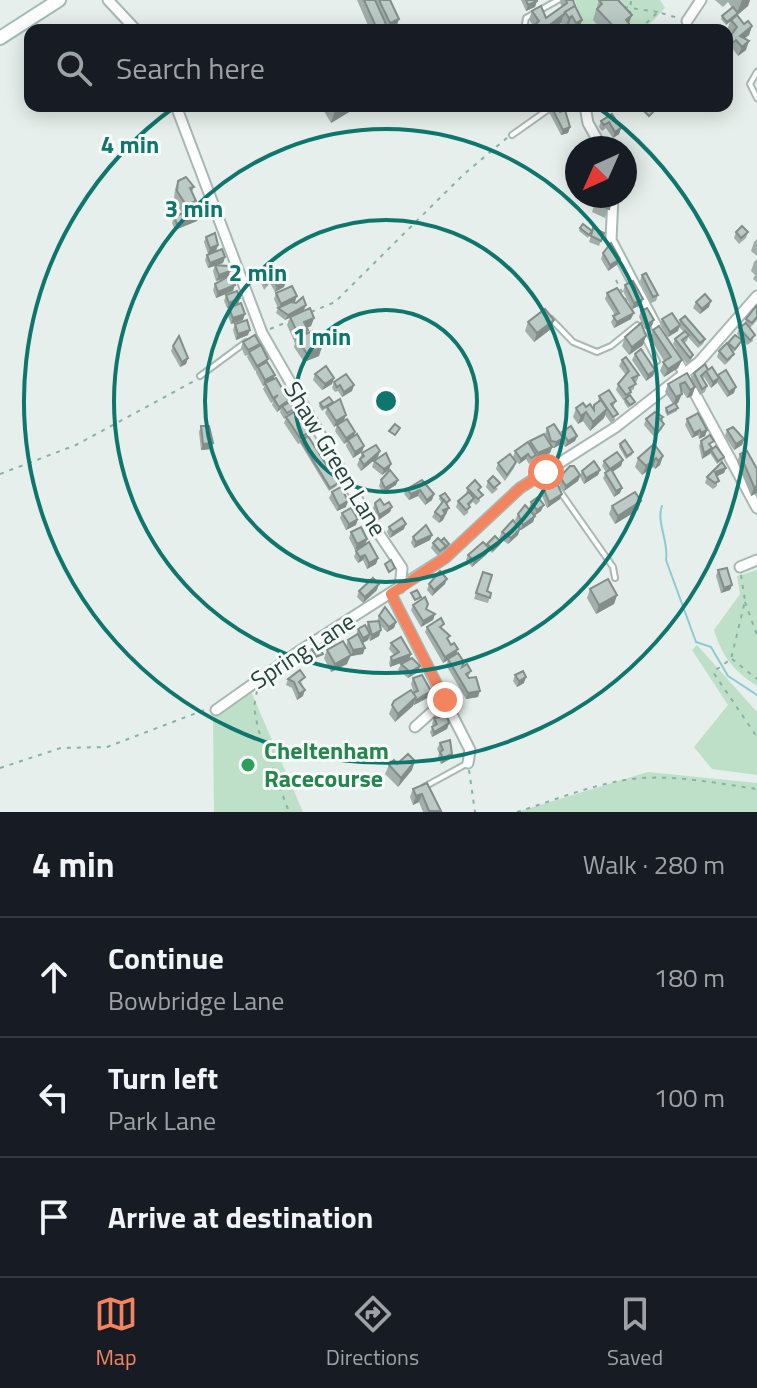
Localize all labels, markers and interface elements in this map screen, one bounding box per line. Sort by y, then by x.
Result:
search box [24,24,733,112]
text: Search here [116,45,265,91]
icon: search [52,46,96,90]
text: 4 min [101,126,159,162]
north arrow [565,136,637,208]
text: 3 min [165,190,223,226]
text: 2 min [229,254,287,290]
text: 1 min [293,318,351,354]
street label: Shaw Green Lane [275,374,396,543]
centre of rings [372,387,400,415]
route start [528,454,564,490]
street label: Spring Lane [243,603,362,697]
route end [427,682,463,718]
place label: Cheltenham Racecourse [264,732,389,796]
marker: Cheltenham Racecourse [239,756,257,774]
text: 4 min [32,838,115,890]
text: Walk · 280 m [583,845,725,884]
text: Continue [108,935,224,981]
icon: ahead [32,955,76,999]
text: 180 m [654,958,725,997]
text: Bowbridge Lane [108,981,284,1020]
text: Turn left [108,1055,218,1101]
icon: left [32,1075,76,1119]
text: 100 m [654,1078,725,1117]
text: Park Lane [108,1101,216,1140]
text: Arrive at destination [108,1194,373,1240]
icon: arrive [32,1195,76,1239]
tab: Map [94,1292,138,1374]
tab: Directions [326,1292,419,1374]
tab: Saved [607,1292,663,1374]

